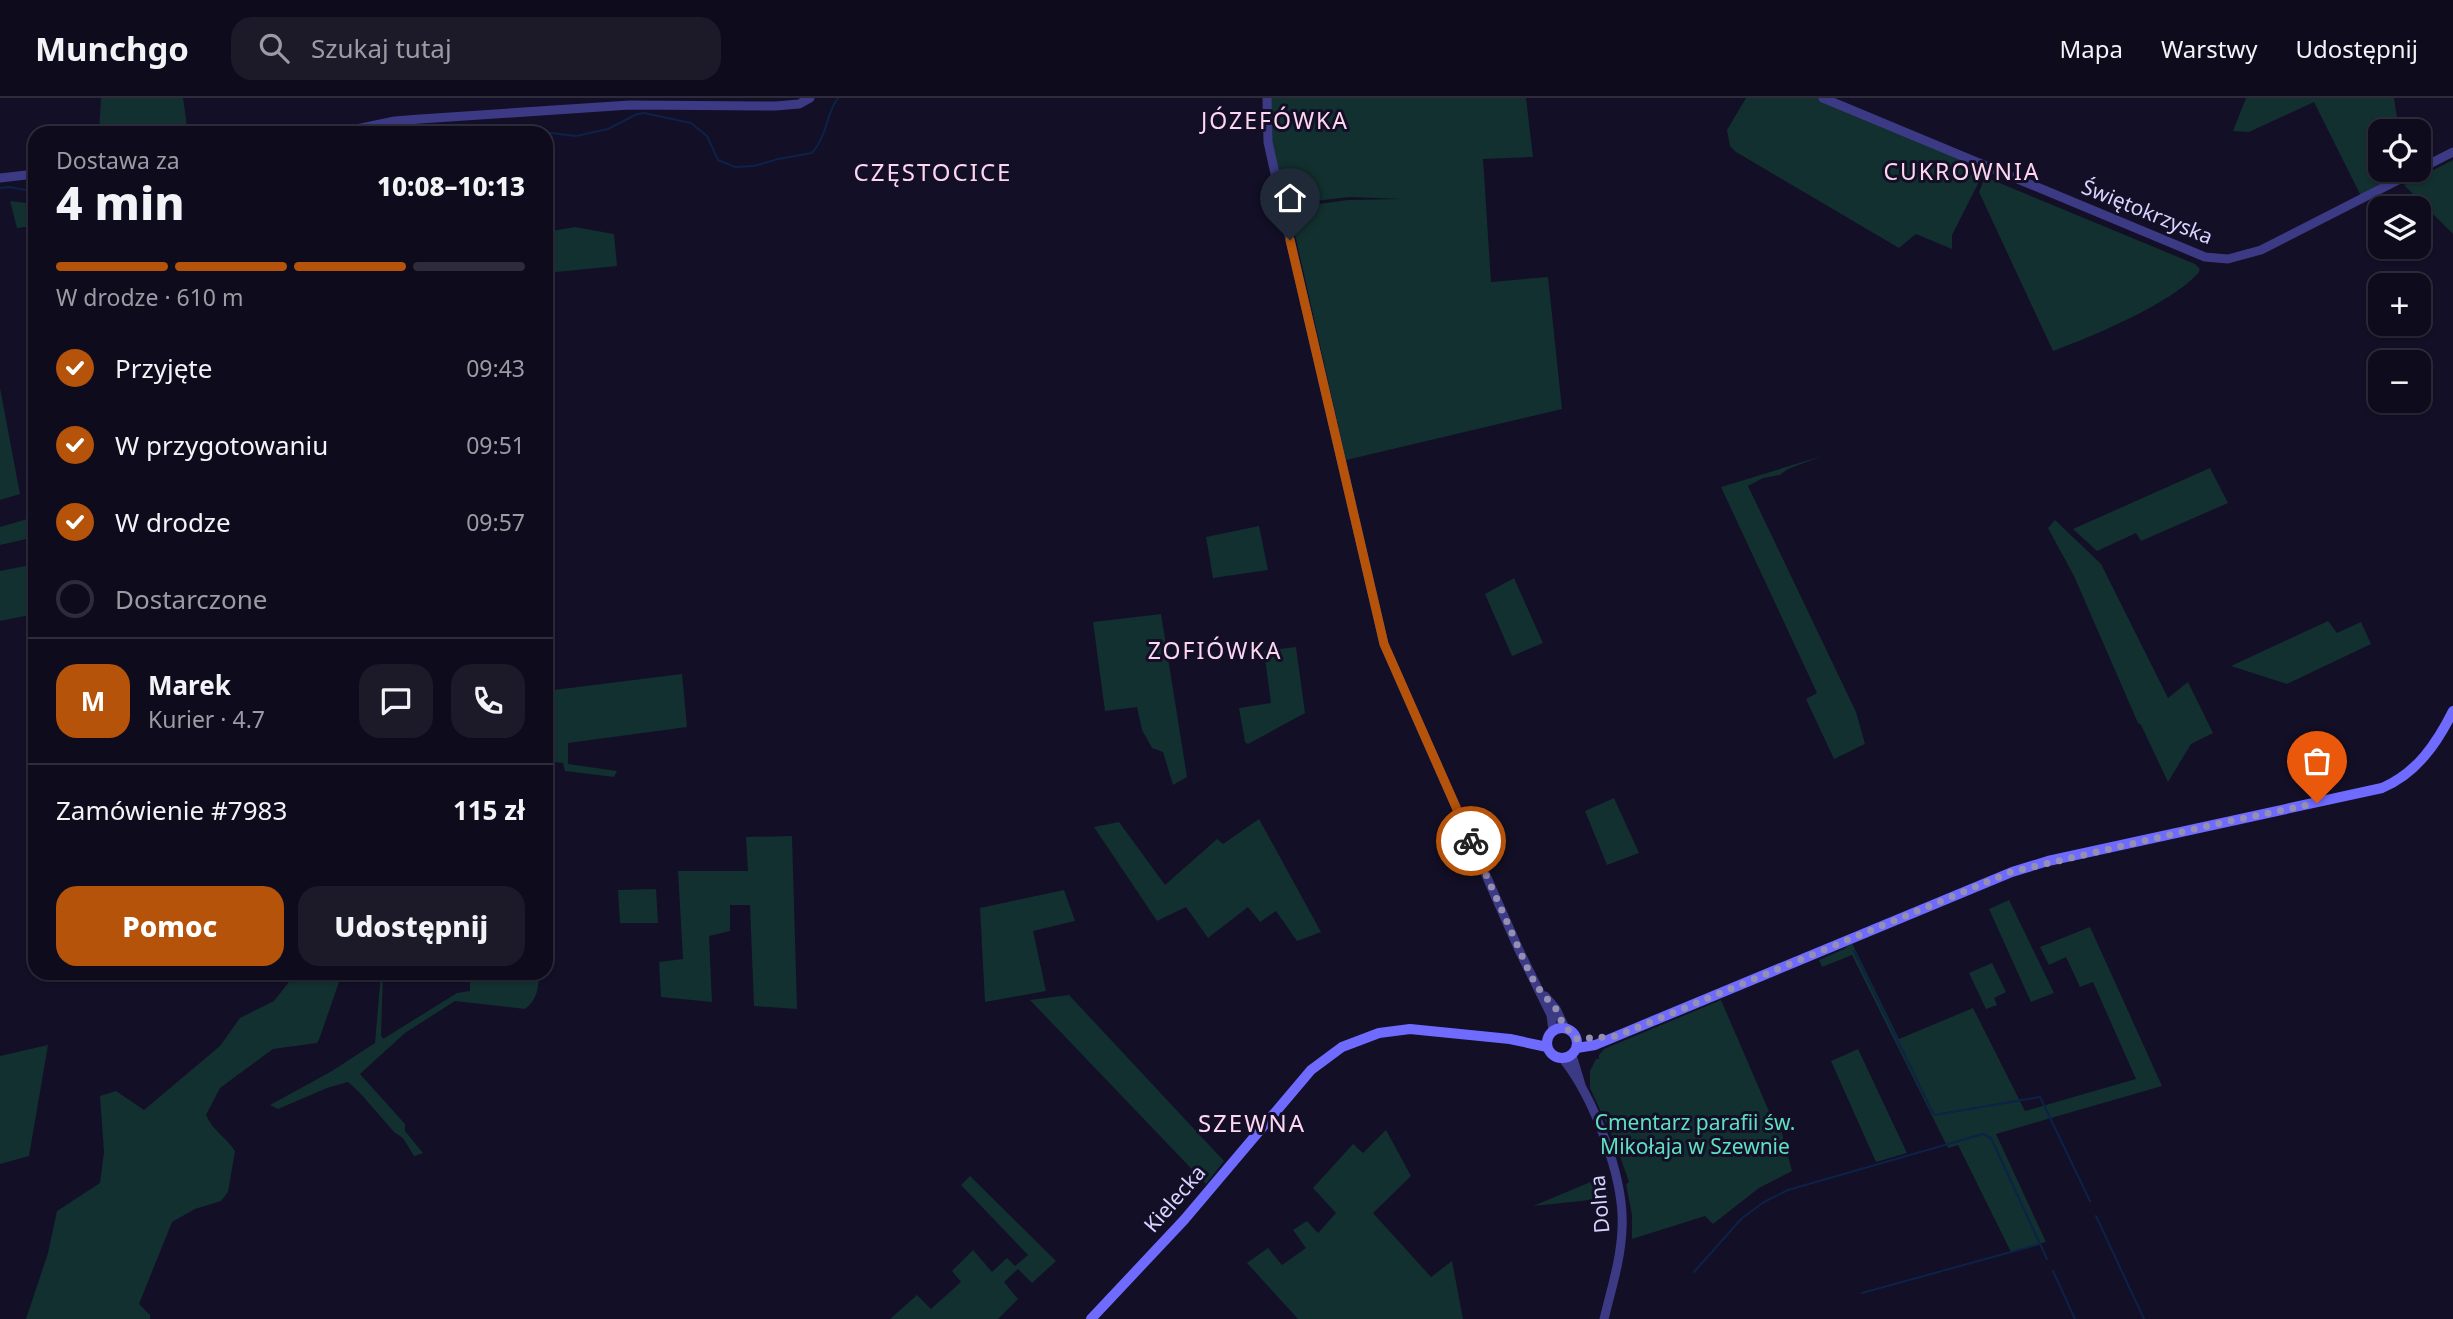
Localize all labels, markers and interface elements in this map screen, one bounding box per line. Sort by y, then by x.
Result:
search box [231,17,721,80]
text: Munchgo [35,26,189,71]
icon: search [255,29,293,67]
text: Szukaj tutaj [311,30,452,66]
text: Mapa [2060,32,2123,65]
text: Warstwy [2161,32,2258,65]
text: Udostępnij [2296,32,2418,65]
district label: JÓZEFÓWKA [1199,104,1349,136]
map controls [2368,119,2431,413]
button: locate [2368,119,2431,182]
text: Dostawa za [56,144,180,176]
district label: CZĘSTOCICE [854,155,1012,188]
district label: CUKROWNIA [1884,155,2041,187]
text: 10:08–10:13 [377,168,525,204]
pin [1260,168,1320,240]
text: 4 min [56,171,185,233]
street label: Świętokrzyska [2078,172,2217,250]
icon: home [1271,179,1309,217]
button: layers [2368,196,2431,259]
button: + [2368,273,2431,336]
text: W drodze · 610 m [56,281,243,313]
icon: check [56,349,94,387]
text: Przyjęte [115,350,212,386]
button: − [2368,350,2431,413]
text: 09:43 [466,352,525,384]
icon: check [56,426,94,464]
text: W przygotowaniu [115,427,328,463]
text: 09:51 [466,429,525,461]
icon: check [56,503,94,541]
text: W drodze [115,504,231,540]
text: 09:57 [466,506,525,538]
text: Dostarczone [115,581,268,617]
district label: ZOFIÓWKA [1148,634,1282,666]
button: chat [359,664,433,738]
button: phone [451,664,525,738]
text: Marek [148,667,231,703]
text: M [81,683,105,719]
text: Kurier · 4.7 [148,703,265,735]
pin [2287,731,2347,803]
icon: bag [2298,742,2336,780]
text: Zamówienie #7983 [56,792,287,828]
text: 115 zł [453,792,525,828]
courier [1436,806,1506,876]
icon: bike [1452,822,1490,860]
button: Pomoc [56,886,284,966]
button: Udostępnij [298,886,525,966]
district label: SZEWNA [1198,1106,1306,1139]
park label: Cmentarz parafii św. Mikołaja w Szewnie [1595,1108,1795,1160]
street label: Kielecka [1137,1159,1211,1238]
street label: Dolna [1583,1174,1615,1234]

